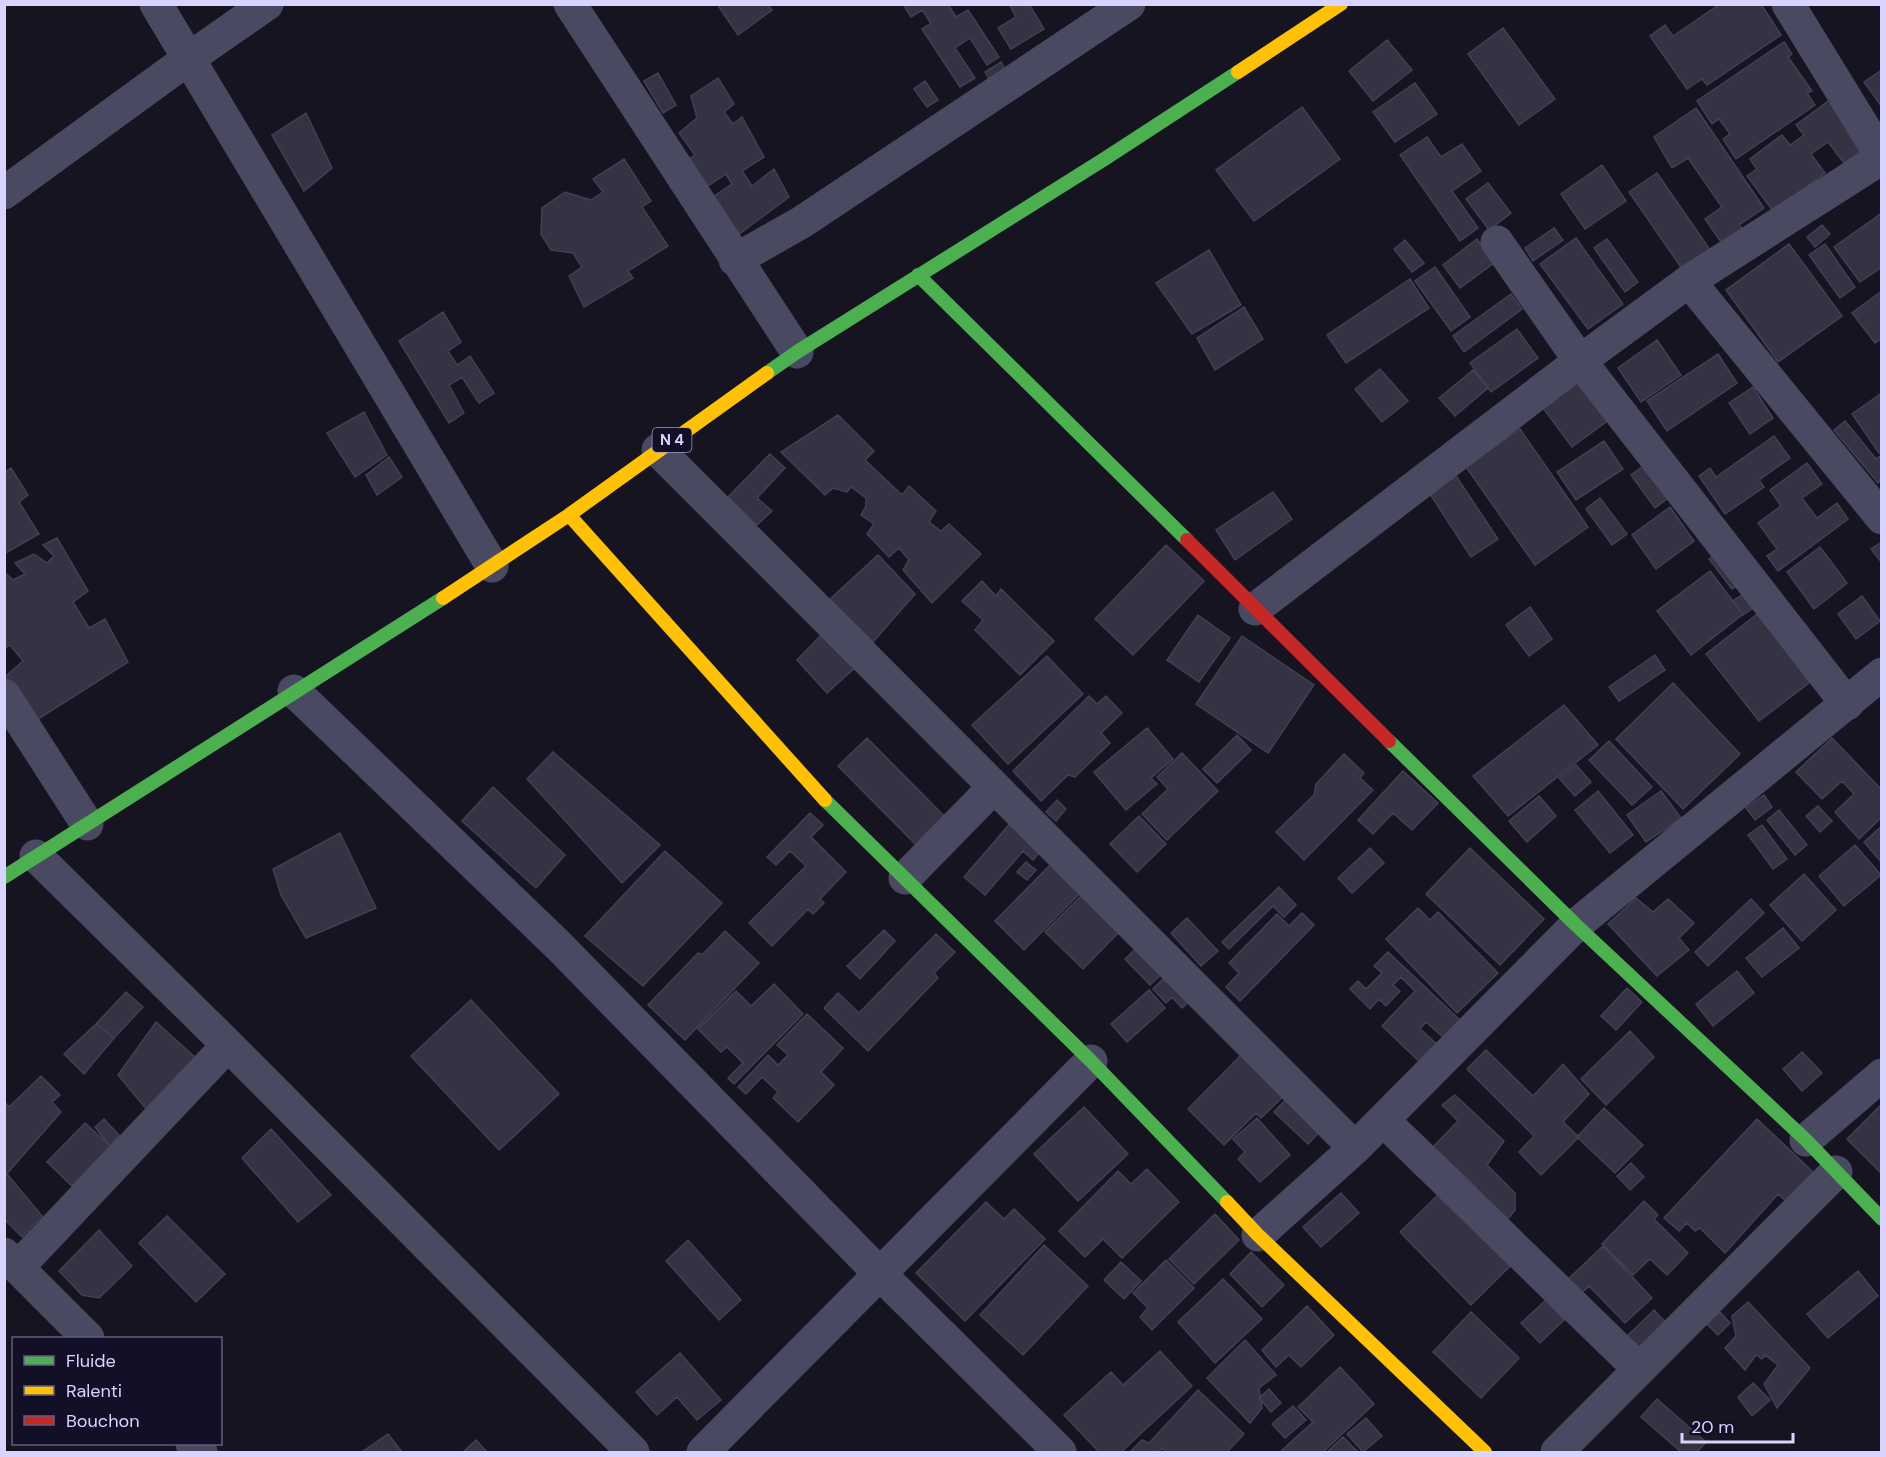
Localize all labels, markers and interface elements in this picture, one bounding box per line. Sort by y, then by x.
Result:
road number: N 4 [652,428,692,452]
legend [12,1337,222,1445]
text: Fluide [66,1349,116,1373]
text: Ralenti [66,1379,122,1403]
scale bar [1682,1406,1793,1444]
text: Bouchon [66,1409,140,1433]
text: 20 m [1691,1415,1734,1439]

